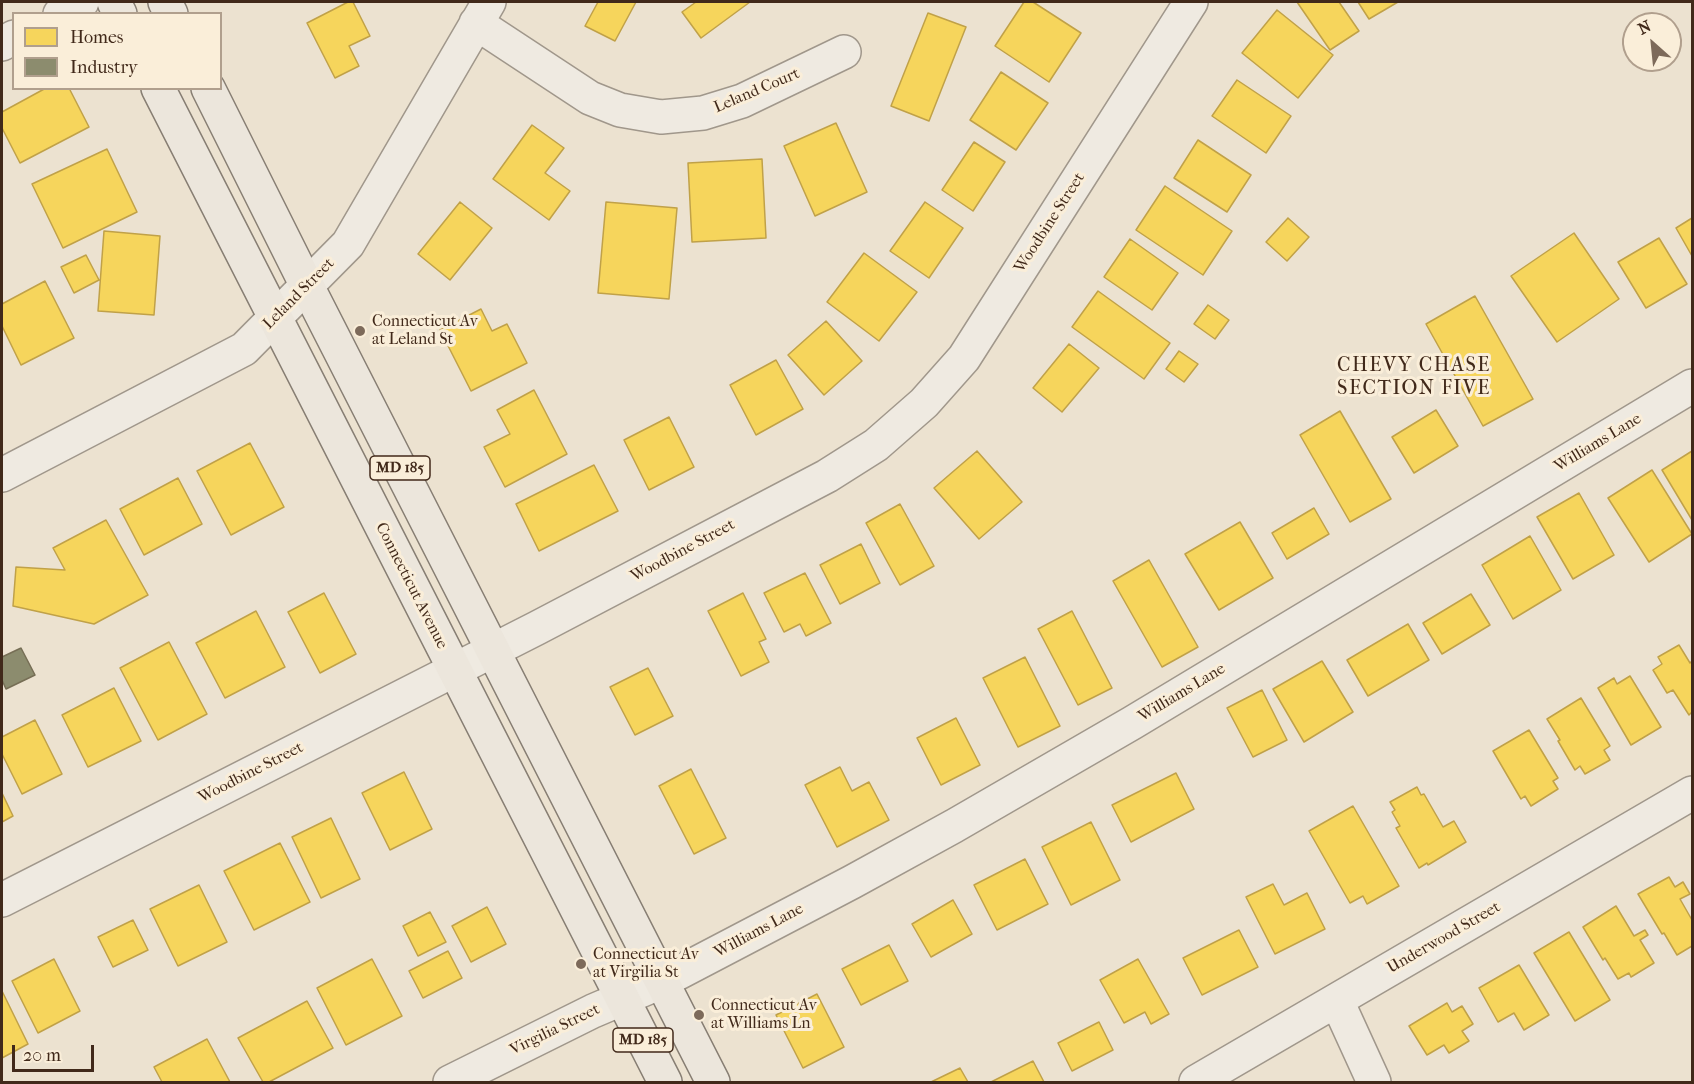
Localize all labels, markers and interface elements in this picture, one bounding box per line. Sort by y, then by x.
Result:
legend [12,12,222,90]
north arrow [1622,12,1682,72]
text: N [1635,16,1654,39]
text: Homes [70,27,124,48]
text: Industry [70,57,138,78]
street label: Leland Court [711,64,803,118]
street label: Woodbine Street [1011,169,1089,277]
street label: Leland Street [259,254,339,334]
place label: Connecticut Av at Leland St [372,312,478,350]
marker: Connecticut Av at Leland St [353,324,367,338]
district label: CHEVY CHASE SECTION FIVE [1337,354,1491,401]
street label: Williams Lane [1551,409,1645,477]
road number: MD 185 [370,456,430,480]
street label: Woodbine Street [628,515,738,587]
street label: Connecticut Avenue [371,520,451,652]
street label: Williams Lane [1135,659,1229,727]
street label: Woodbine Street [195,738,307,808]
street label: Underwood Street [1384,898,1504,978]
street label: Williams Lane [711,899,807,963]
place label: Connecticut Av at Virgilia St [593,945,699,983]
marker: Connecticut Av at Virgilia St [574,957,588,971]
place label: Connecticut Av at Williams Ln [711,996,817,1034]
street label: Virgilia Street [507,1000,603,1060]
marker: Connecticut Av at Williams Ln [692,1008,706,1022]
road number: MD 185 [613,1028,673,1052]
scale bar [15,1033,98,1071]
text: 20 m [23,1045,61,1066]

